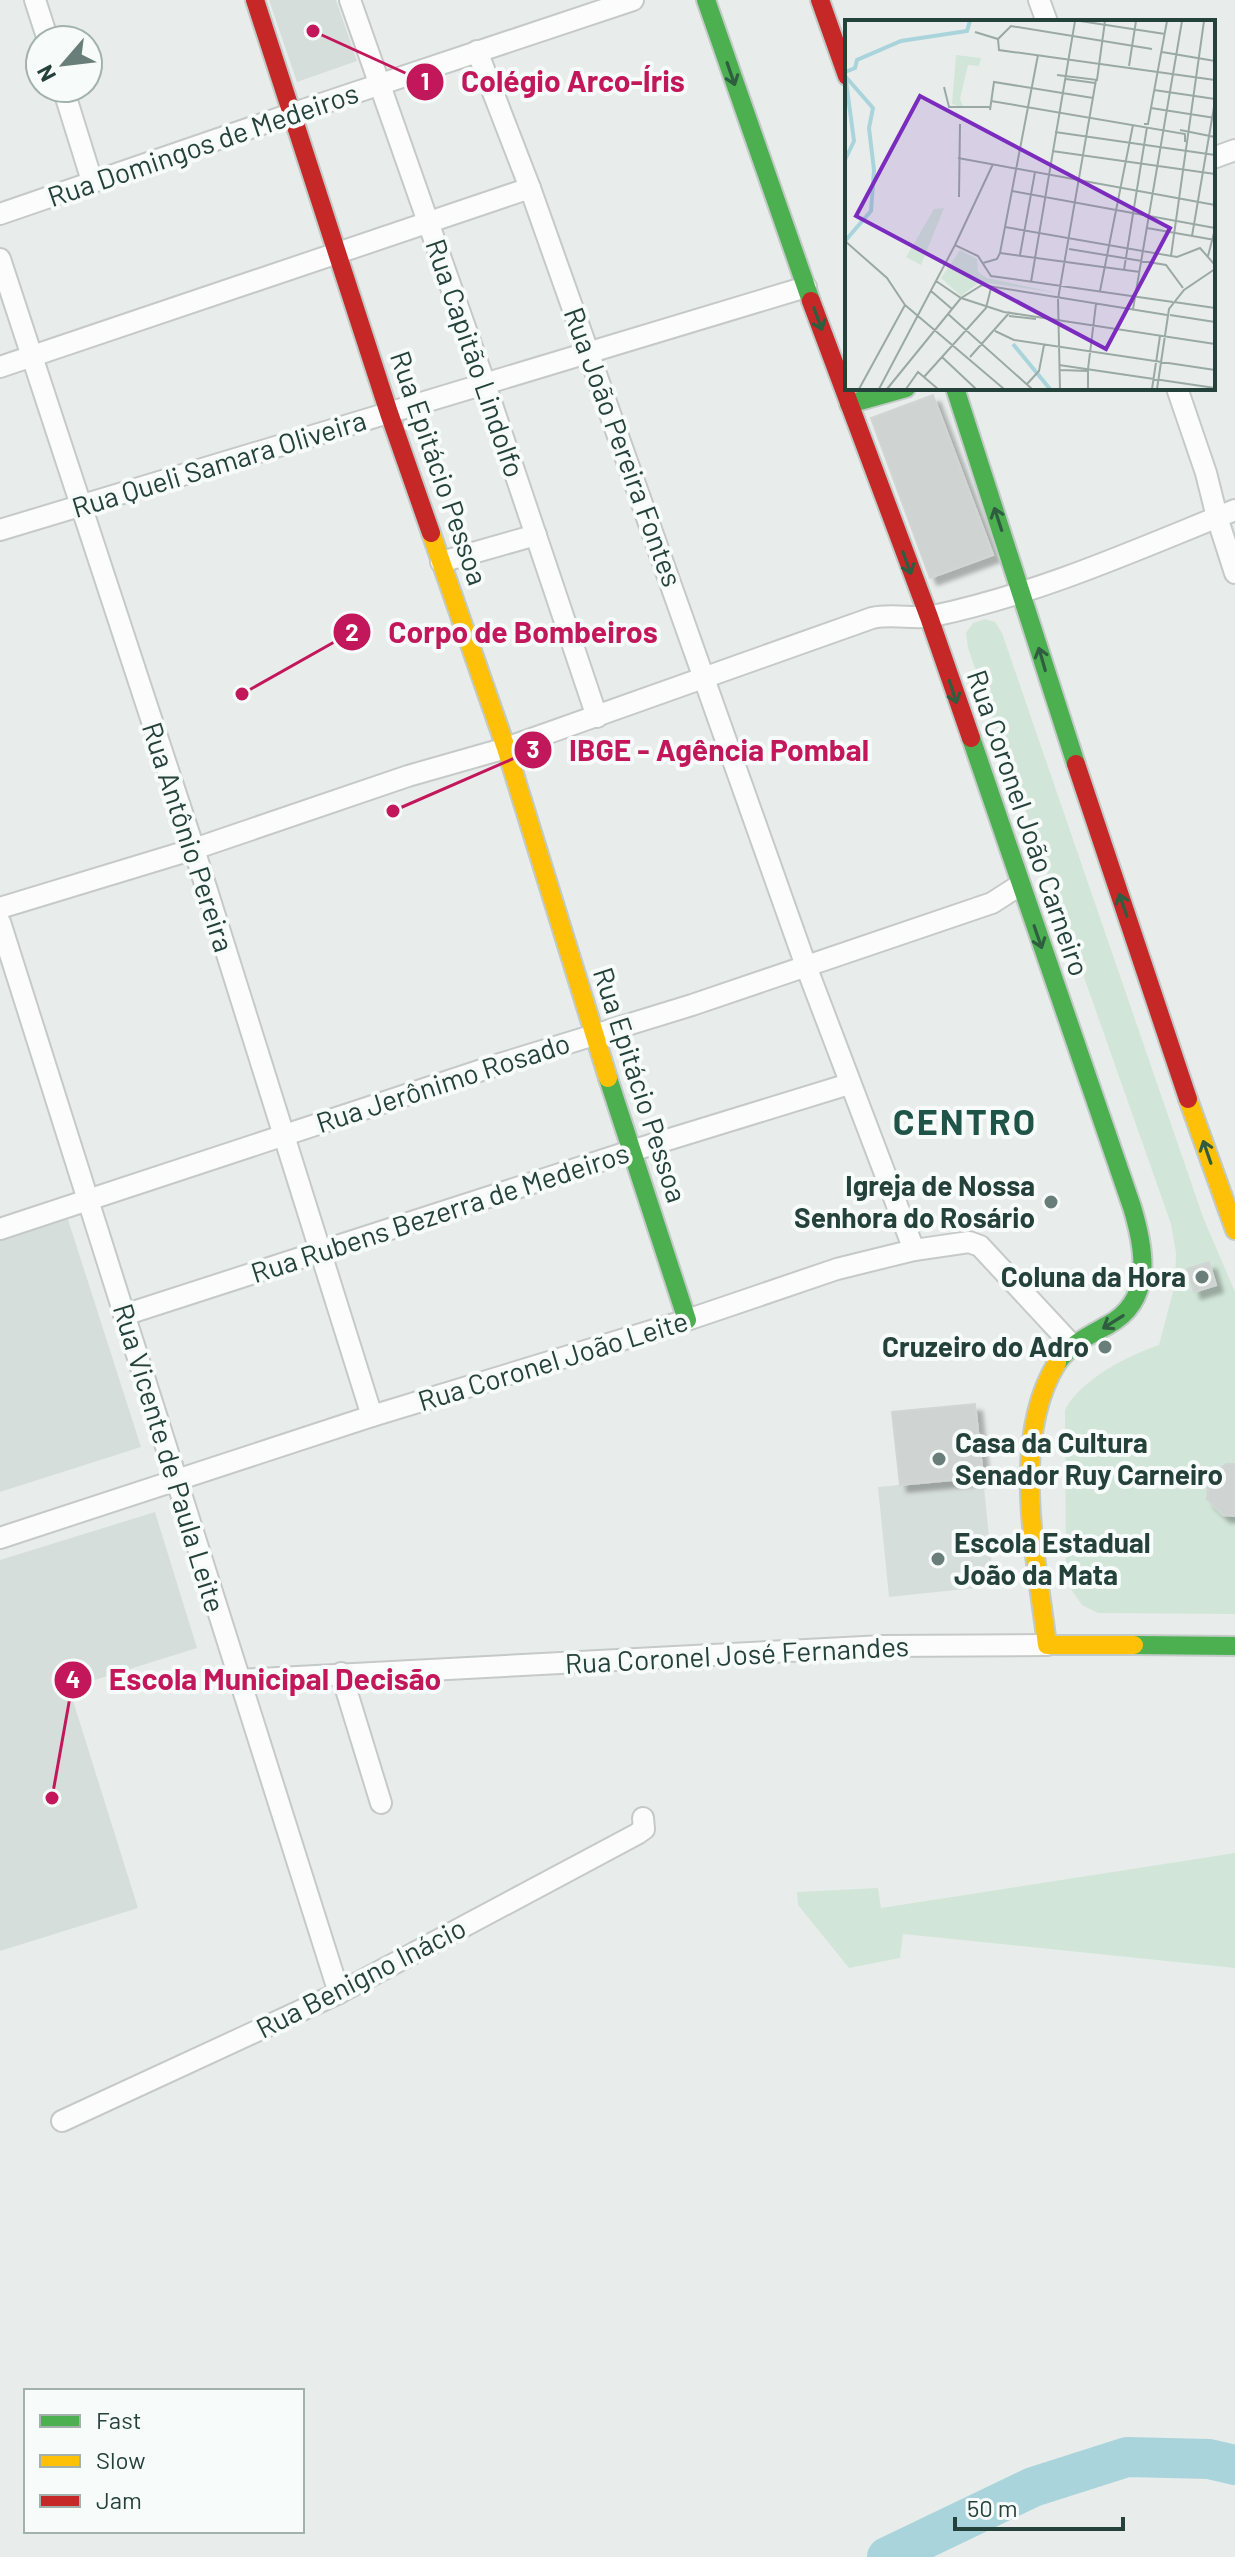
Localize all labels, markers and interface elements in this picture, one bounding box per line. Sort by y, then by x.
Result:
inset map [845,20,1215,390]
north arrow [24,24,104,104]
callout: Colégio Arco-Íris [405,55,701,109]
text: N [31,61,60,86]
one-way arrow [725,61,740,86]
text: Colégio Arco-Íris [461,62,685,98]
text: 1 [421,66,429,95]
street label: Rua Domingos de Medeiros [43,75,362,213]
street label: Rua Capitão Lindolfo [419,234,533,481]
street label: Rua João Pereira Fontes [558,302,690,591]
one-way arrow [811,306,826,331]
street label: Rua Epitácio Pessoa [384,346,496,589]
street label: Rua Queli Samara Oliveira [68,402,370,524]
one-way arrow [990,507,1005,532]
one-way arrow [900,550,915,575]
callout: Corpo de Bombeiros [332,605,673,659]
text: Corpo de Bombeiros [388,613,658,649]
text: 2 [345,617,359,646]
one-way arrow [1034,646,1049,672]
street label: Rua Coronel João Carneiro [961,665,1097,980]
one-way arrow [947,679,962,704]
street label: Rua Antônio Pereira [136,718,242,956]
callout: IBGE - Agência Pombal [513,723,885,777]
text: IBGE - Agência Pombal [569,731,869,767]
text: 3 [527,734,539,763]
one-way arrow [1115,893,1130,918]
one-way arrow [1032,924,1046,949]
street label: Rua Epitácio Pessoa [587,963,695,1207]
street label: Rua Jerônimo Rosado [311,1025,574,1139]
district label: CENTRO [893,1099,1037,1142]
street label: Rua Rubens Bezerra de Medeiros [246,1135,633,1289]
one-way arrow [1199,1139,1214,1164]
place label: Igreja de Nossa Senhora do Rosário [794,1168,1035,1234]
marker: Igreja de Nossa Senhora do Rosário [1042,1193,1060,1211]
place label: Coluna da Hora [1001,1259,1186,1293]
marker: Coluna da Hora [1193,1268,1211,1286]
street label: Rua Vicente de Paula Leite [107,1299,233,1616]
street label: Rua Coronel João Leite [414,1303,692,1417]
one-way arrow [1102,1313,1124,1330]
place label: Cruzeiro do Adro [882,1329,1089,1363]
marker: Cruzeiro do Adro [1096,1338,1114,1356]
place label: Casa da Cultura Senador Ruy Carneiro [955,1425,1223,1491]
marker: Casa da Cultura Senador Ruy Carneiro [930,1450,948,1468]
place label: Escola Estadual João da Mata [954,1525,1151,1591]
marker: Escola Estadual João da Mata [929,1550,947,1568]
street label: Rua Coronel José Fernandes [564,1628,910,1680]
callout: Escola Municipal Decisão [53,1653,457,1707]
text: Escola Municipal Decisão [109,1660,441,1696]
text: 4 [66,1664,80,1693]
street label: Rua Benigno Inácio [250,1910,471,2045]
legend [24,2389,304,2533]
text: Fast [96,2405,141,2434]
text: Slow [96,2445,145,2474]
scale bar [955,2481,1123,2531]
text: Jam [96,2485,142,2514]
text: 50 m [967,2493,1018,2522]

